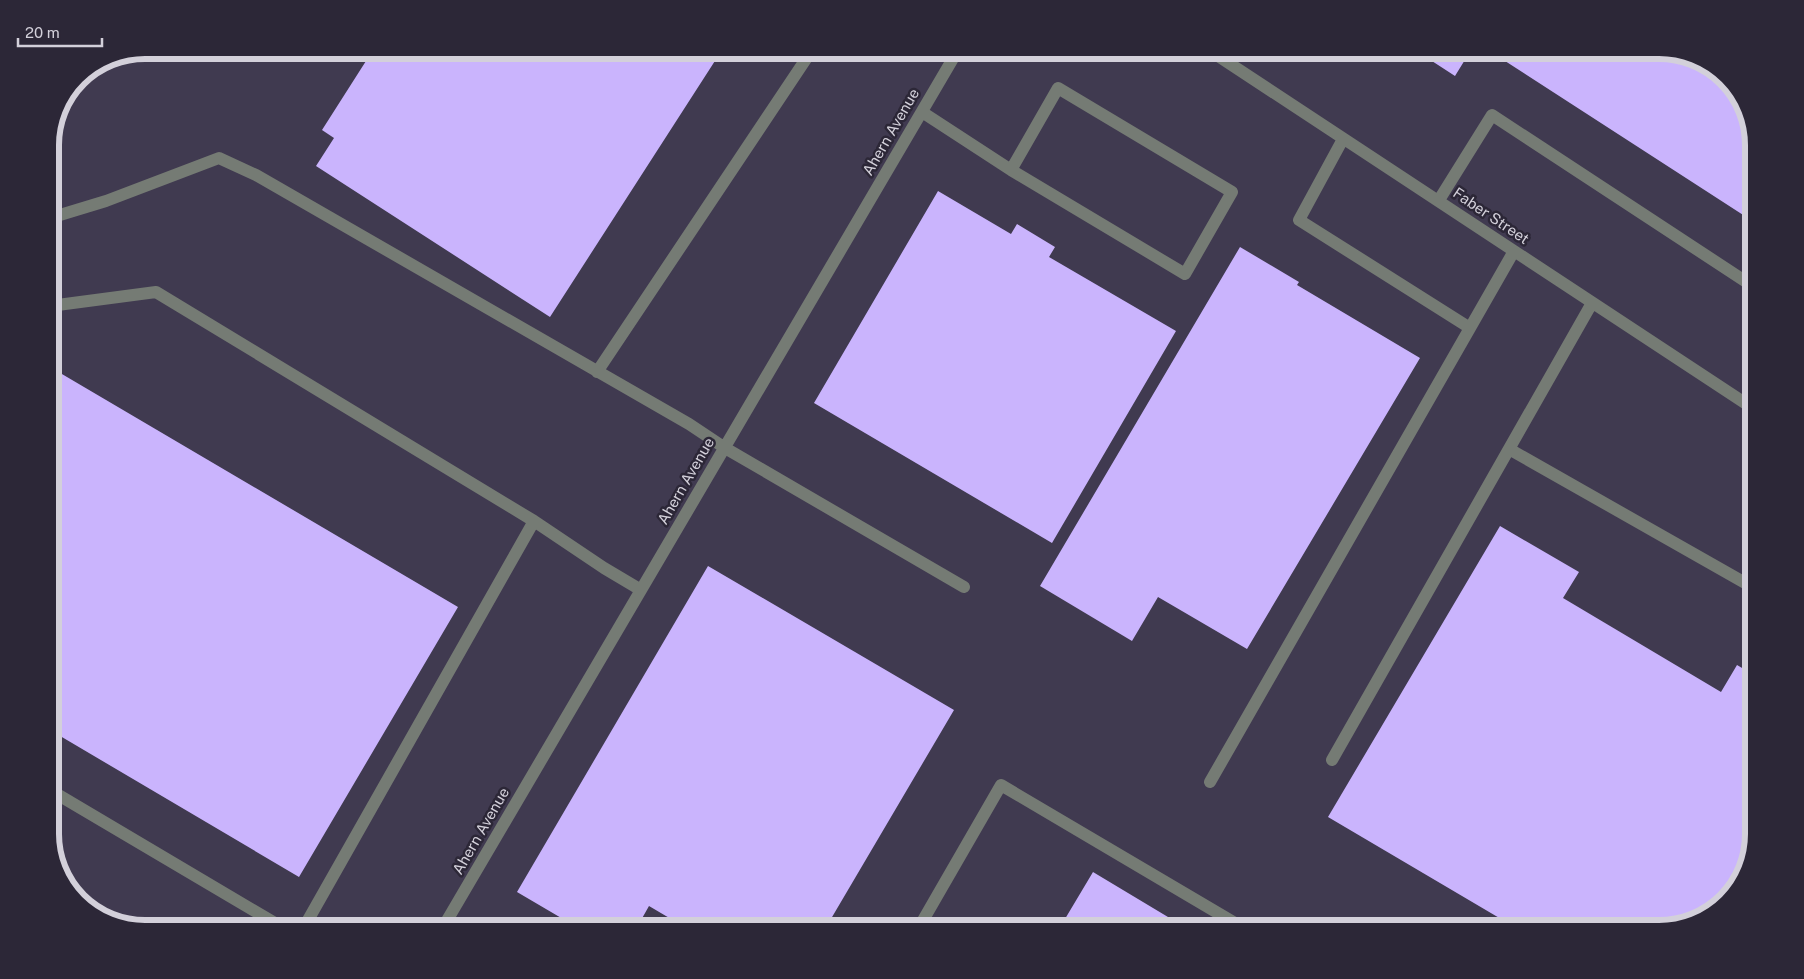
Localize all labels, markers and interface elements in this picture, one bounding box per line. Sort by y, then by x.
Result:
scale bar [18,15,101,47]
text: 20 m [25,24,60,41]
street label: Ahern Avenue [859,85,922,178]
street label: Faber Street [1450,184,1533,247]
street label: Ahern Avenue [654,434,717,527]
street label: Ahern Avenue [449,784,512,877]

